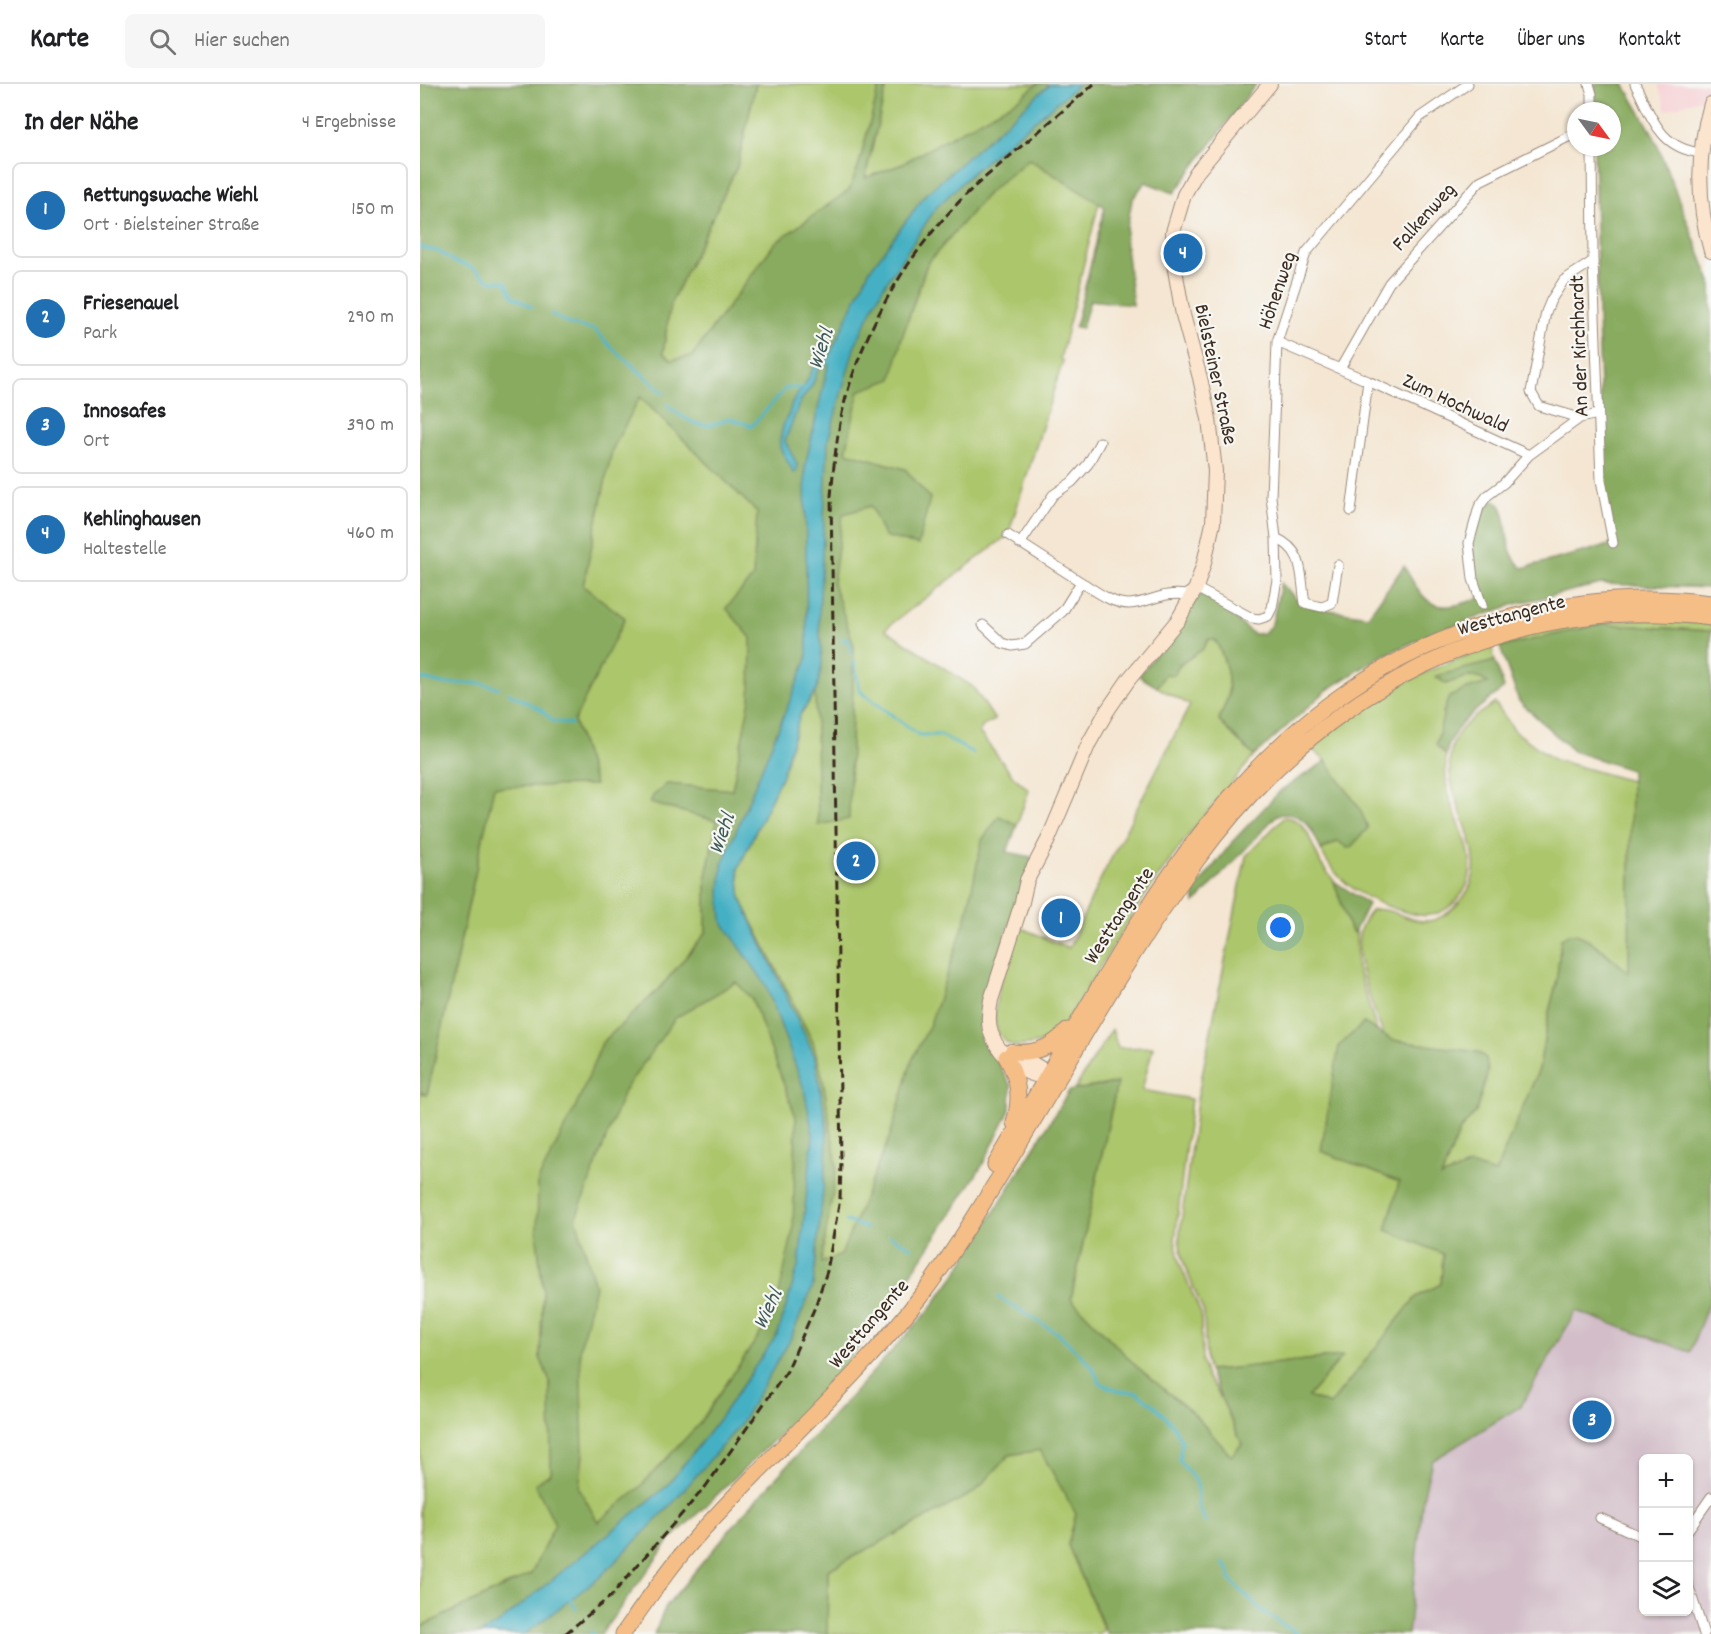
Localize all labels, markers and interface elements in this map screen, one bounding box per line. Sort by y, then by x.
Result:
search box [125,14,545,68]
text: Karte [30,21,89,61]
icon: search [146,25,179,58]
text: Hier suchen [194,26,290,57]
text: Start [1365,26,1407,56]
text: Karte [1440,26,1484,56]
text: Über uns [1517,26,1585,56]
text: Kontakt [1618,26,1681,56]
north arrow [1567,102,1621,156]
text: In der Nähe [24,105,138,142]
text: 4 Ergebnisse [302,109,396,137]
street label: Falkenweg [1386,177,1464,259]
text: Rettungswache Wiehl [83,181,258,212]
text: 1 [43,196,48,224]
text: 150 m [351,196,394,224]
text: Ort · Bielsteiner Straße [83,212,259,240]
pin: 4 [1164,230,1203,276]
street label: Höhenweg [1252,248,1306,334]
street label: An der Kirchhardt [1564,274,1598,417]
text: Friesenauel [83,289,179,320]
street label: Bielsteiner Straße [1185,302,1244,448]
text: 2 [41,304,50,332]
text: 290 m [347,304,394,332]
text: Park [83,320,117,348]
water label: Wiehl [801,323,844,374]
street label: Zum Hochwald [1397,367,1513,442]
text: Innosafes [83,397,166,428]
text: 3 [41,412,50,440]
text: 390 m [347,412,394,440]
text: Ort [83,428,109,456]
text: Kehlinghausen [83,505,201,536]
text: 4 [41,520,50,548]
text: 460 m [347,520,394,548]
text: Haltestelle [83,536,166,564]
street label: Westtangente [1455,588,1569,646]
water label: Wiehl [702,808,746,859]
pin: 2 [836,838,876,884]
street label: Westtangente [1078,862,1163,971]
pin: 1 [1042,896,1080,940]
your location [1266,913,1295,942]
street label: Westtangente [823,1273,918,1376]
water label: Wiehl [746,1282,793,1335]
pin: 3 [1572,1398,1612,1442]
map controls [1639,1454,1693,1616]
button: + [1639,1454,1693,1508]
button: − [1639,1508,1693,1562]
button: layers [1639,1562,1693,1616]

